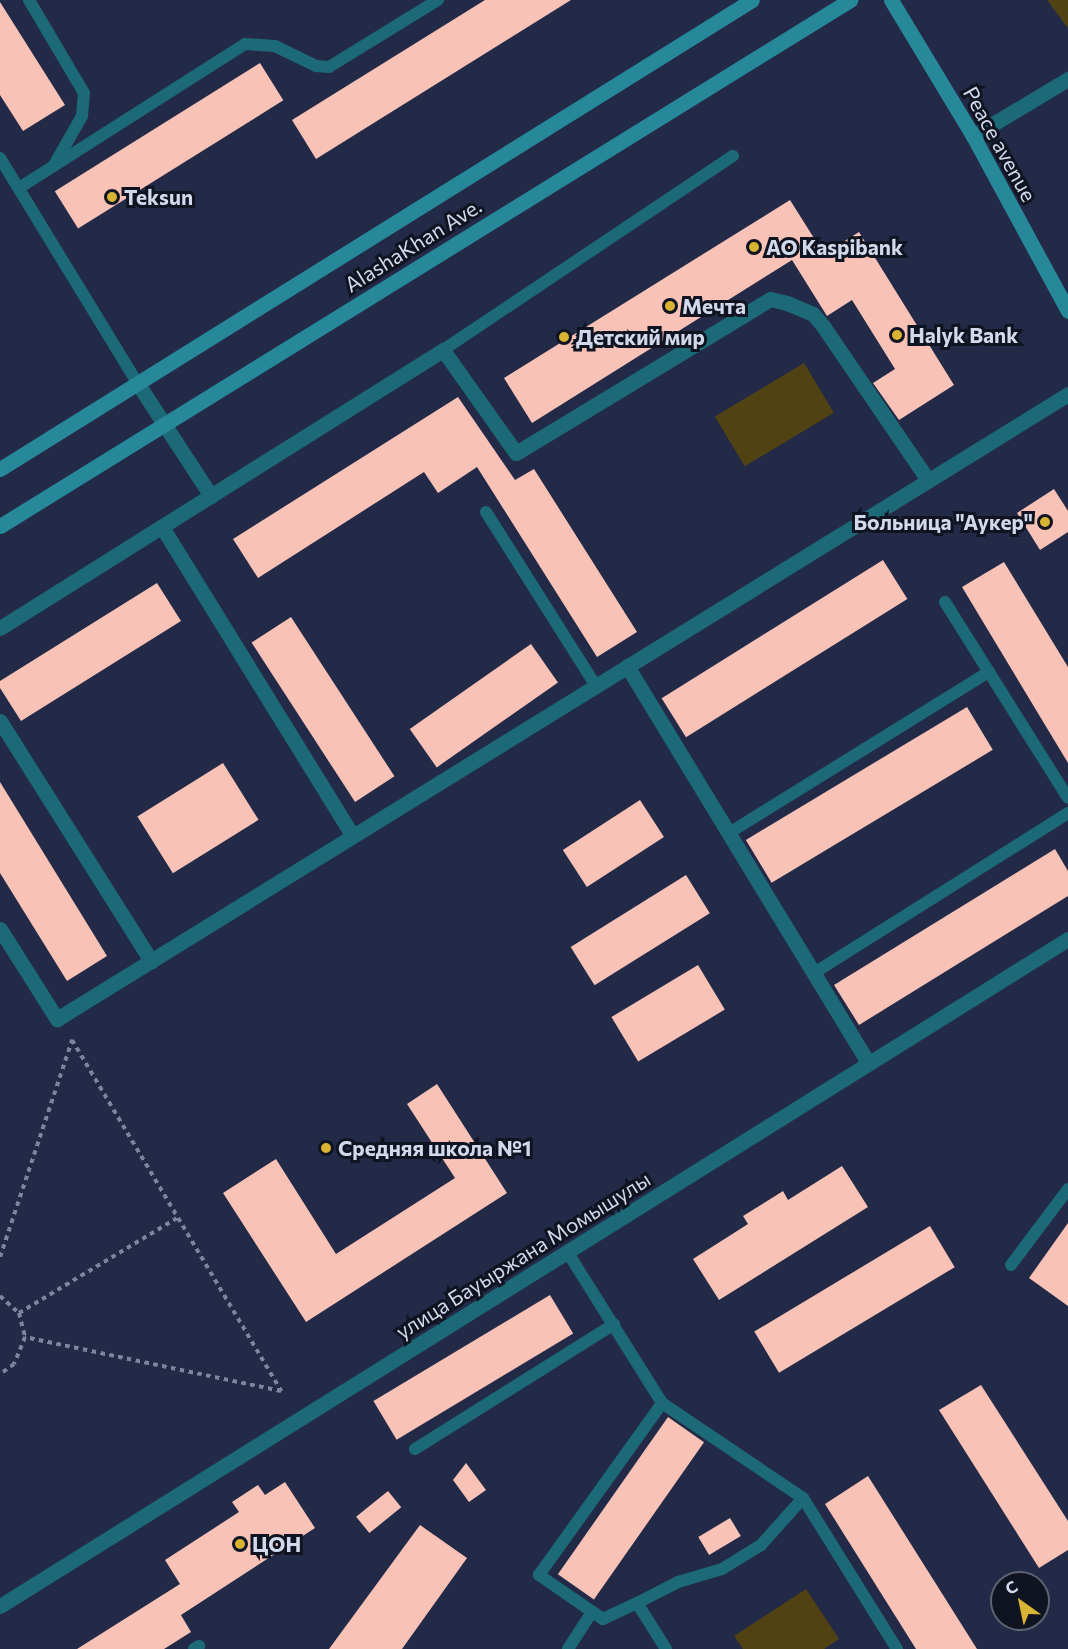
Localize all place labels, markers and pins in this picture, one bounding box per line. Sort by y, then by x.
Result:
place label: Teksun [124,184,193,210]
marker: Teksun [105,190,119,204]
place label: AO Kaspibank [766,234,903,260]
marker: AO Kaspibank [747,240,761,254]
place label: Мечта [682,293,746,319]
marker: Мечта [663,299,677,313]
place label: Halyk Bank [909,322,1018,348]
place label: Детский мир [576,324,705,350]
marker: Halyk Bank [890,328,904,342]
marker: Детский мир [557,330,571,344]
place label: Больница "Аукер" [853,509,1033,535]
marker: Больница "Аукер" [1038,515,1052,529]
place label: Средняя школа №1 [338,1135,531,1161]
marker: Средняя школа №1 [319,1141,333,1155]
place label: ЦОН [252,1531,301,1557]
marker: ЦОН [233,1537,247,1551]

